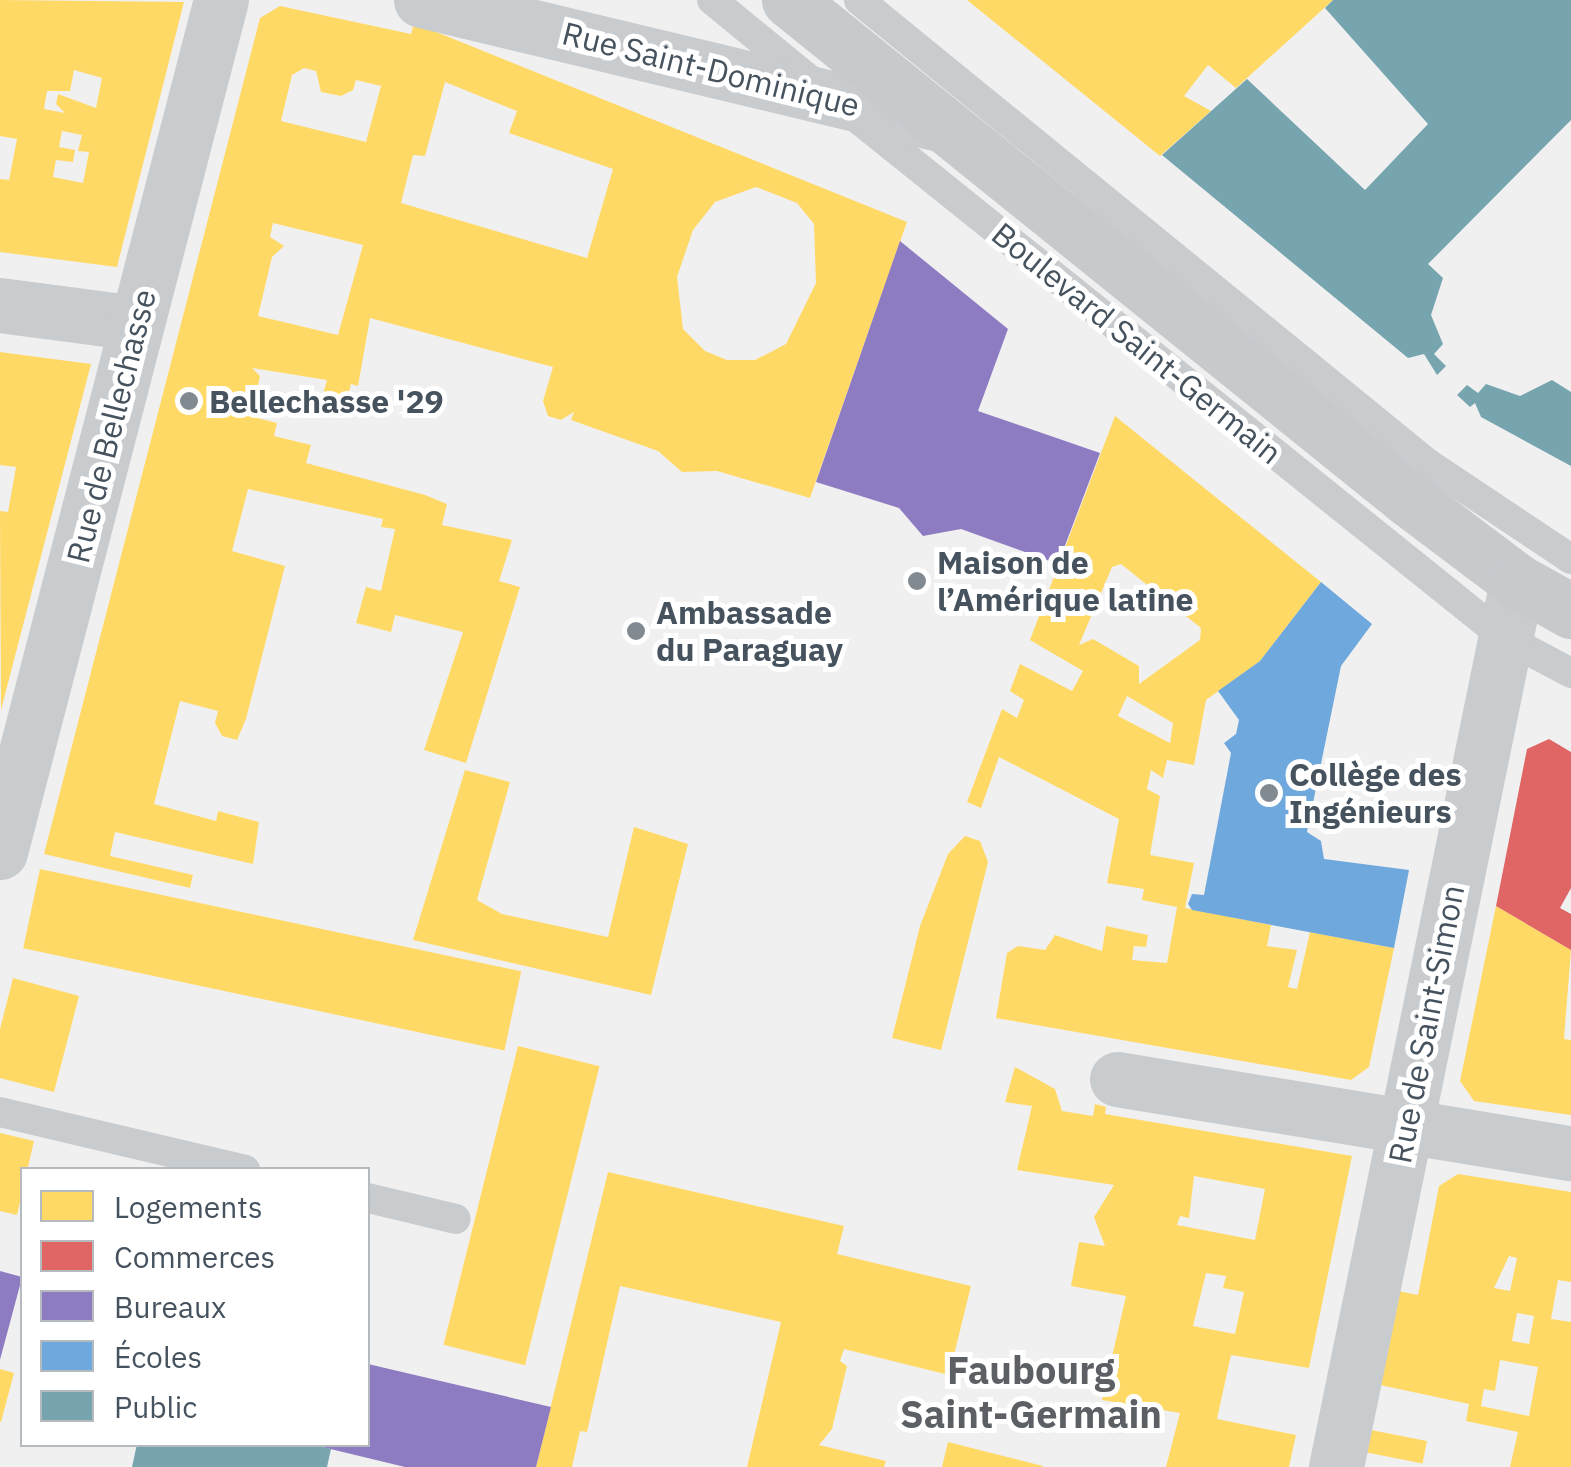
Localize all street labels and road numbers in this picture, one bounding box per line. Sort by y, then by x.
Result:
street label: Rue Saint-Dominique [558,14,864,124]
street label: Boulevard Saint-Germain [984,214,1290,472]
street label: Rue de Bellechasse [58,285,164,567]
street label: Rue de Saint-Simon [1380,882,1472,1166]

